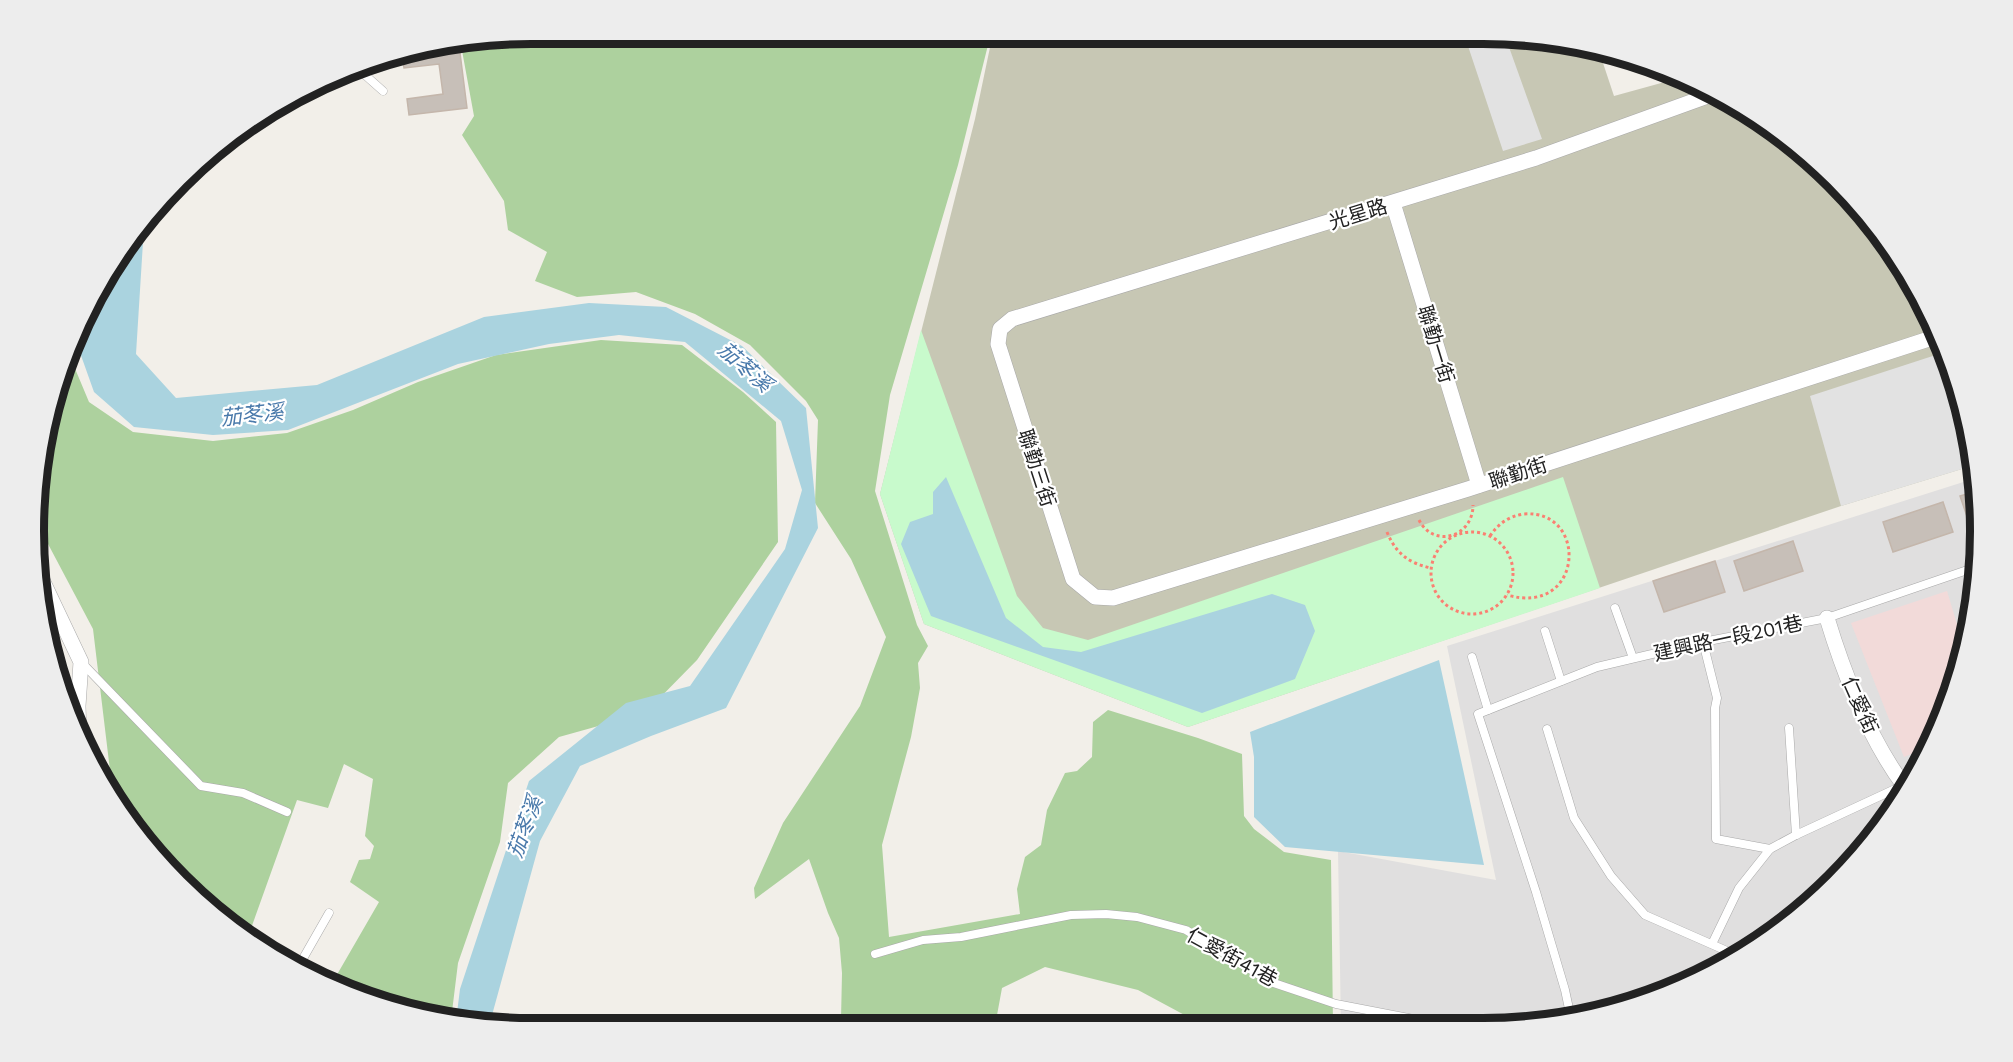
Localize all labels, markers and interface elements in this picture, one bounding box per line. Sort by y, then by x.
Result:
street label: 光星路 [1326,194,1390,234]
street label: 聯勤一街 [1413,302,1459,386]
water label: 茄苳溪 [713,337,780,399]
water label: 茄苳溪 [219,398,288,430]
street label: 聯勤三街 [1013,426,1061,510]
street label: 聯勤街 [1486,452,1550,494]
street label: 建興路一段201巷 [1651,610,1805,666]
street label: 仁愛街 [1837,673,1883,737]
water label: 茄苳溪 [502,790,548,861]
street label: 仁愛街41巷 [1183,922,1281,992]

